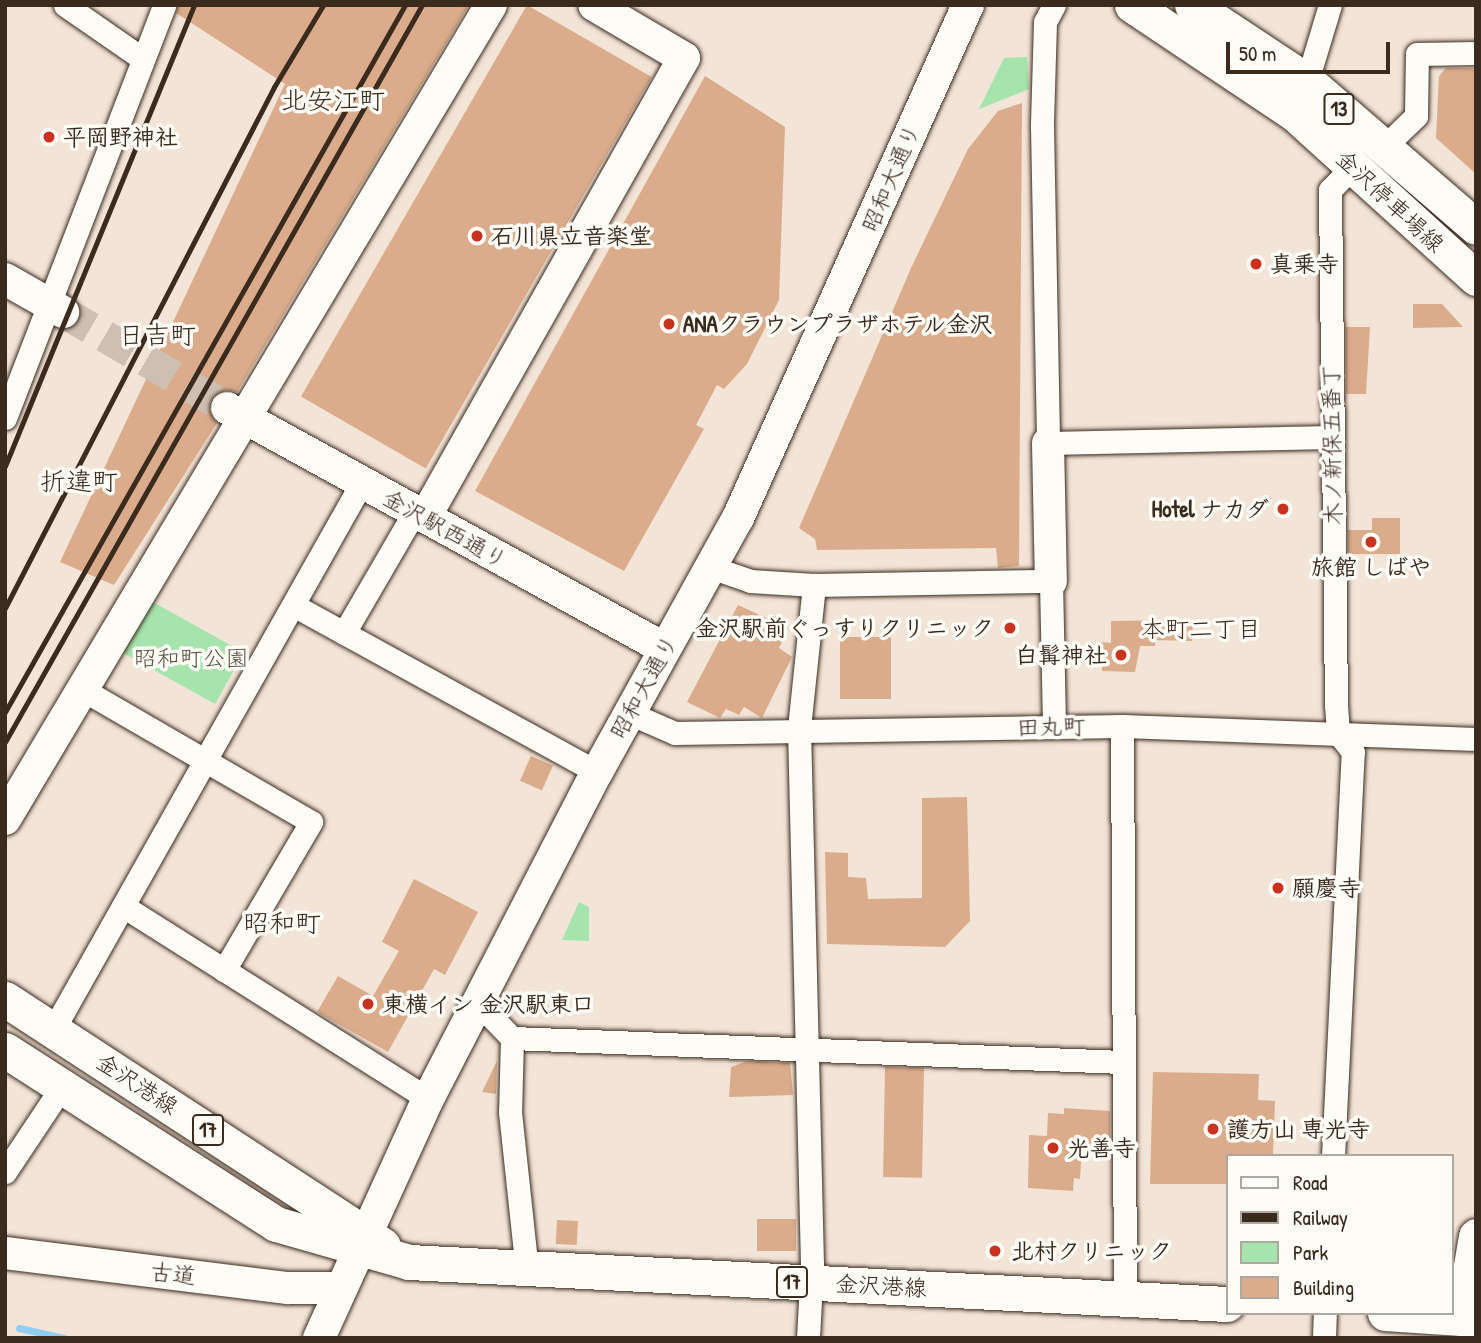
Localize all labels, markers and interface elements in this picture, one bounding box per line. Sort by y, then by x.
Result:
scale bar [1229,28,1394,72]
text: 50 m [1239,39,1276,68]
district label: 北安江町 [281,84,385,116]
road number: 13 [1323,92,1355,126]
street label: 昭和大通り [856,120,926,236]
place label: 平岡野神社 [63,123,178,151]
marker: 平岡野神社 [41,129,57,145]
street label: 金沢停車場線 [1330,144,1450,258]
place label: 石川県立音楽堂 [491,222,652,250]
marker: 石川県立音楽堂 [469,228,485,244]
place label: 真乗寺 [1270,250,1339,278]
marker: 真乗寺 [1248,256,1264,272]
place label: ANAクラウンプラザホテル金沢 [683,310,994,338]
marker: ANAクラウンプラザホテル金沢 [661,316,677,332]
district label: 日吉町 [118,319,196,351]
street label: 木ノ新保五番丁 [1317,364,1347,526]
district label: 折違町 [40,465,118,497]
street label: 金沢駅西通り [378,483,512,575]
place label: Hotel ナカダ [1151,495,1269,523]
marker: Hotel ナカダ [1275,501,1291,517]
marker: 旅館 しばや [1363,534,1379,550]
place label: 旅館 しばや [1311,553,1431,581]
place label: 金沢駅前ぐっすりクリニック [695,614,994,642]
district label: 本町二丁目 [1141,615,1261,643]
marker: 金沢駅前ぐっすりクリニック [1000,618,1020,638]
street label: 昭和大通り [604,630,684,744]
place label: 白髯神社 [1015,641,1107,669]
park label: 昭和町公園 [134,644,248,672]
marker: 白髯神社 [1113,647,1129,663]
street label: 田丸町 [1016,713,1086,741]
place label: 願慶寺 [1292,874,1361,902]
marker: 願慶寺 [1270,880,1286,896]
district label: 昭和町 [243,907,321,939]
place label: 東横イン 金沢駅東口 [382,990,594,1018]
marker: 東横イン 金沢駅東口 [360,996,376,1012]
street label: 金沢港線 [91,1047,183,1121]
road number: 17 [190,1112,226,1148]
place label: 護方山 専光寺 [1227,1115,1370,1143]
marker: 護方山 専光寺 [1205,1121,1221,1137]
place label: 光善寺 [1067,1134,1136,1162]
marker: 光善寺 [1045,1140,1061,1156]
legend [1226,1154,1453,1315]
text: Road [1293,1168,1327,1197]
text: Railway [1293,1203,1348,1232]
place label: 北村クリニック [1011,1237,1172,1265]
text: Park [1293,1238,1328,1267]
marker: 北村クリニック [985,1241,1005,1261]
street label: 古道 [148,1257,198,1291]
road number: 17 [774,1264,810,1300]
street label: 金沢港線 [834,1270,928,1302]
text: Building [1293,1273,1354,1302]

